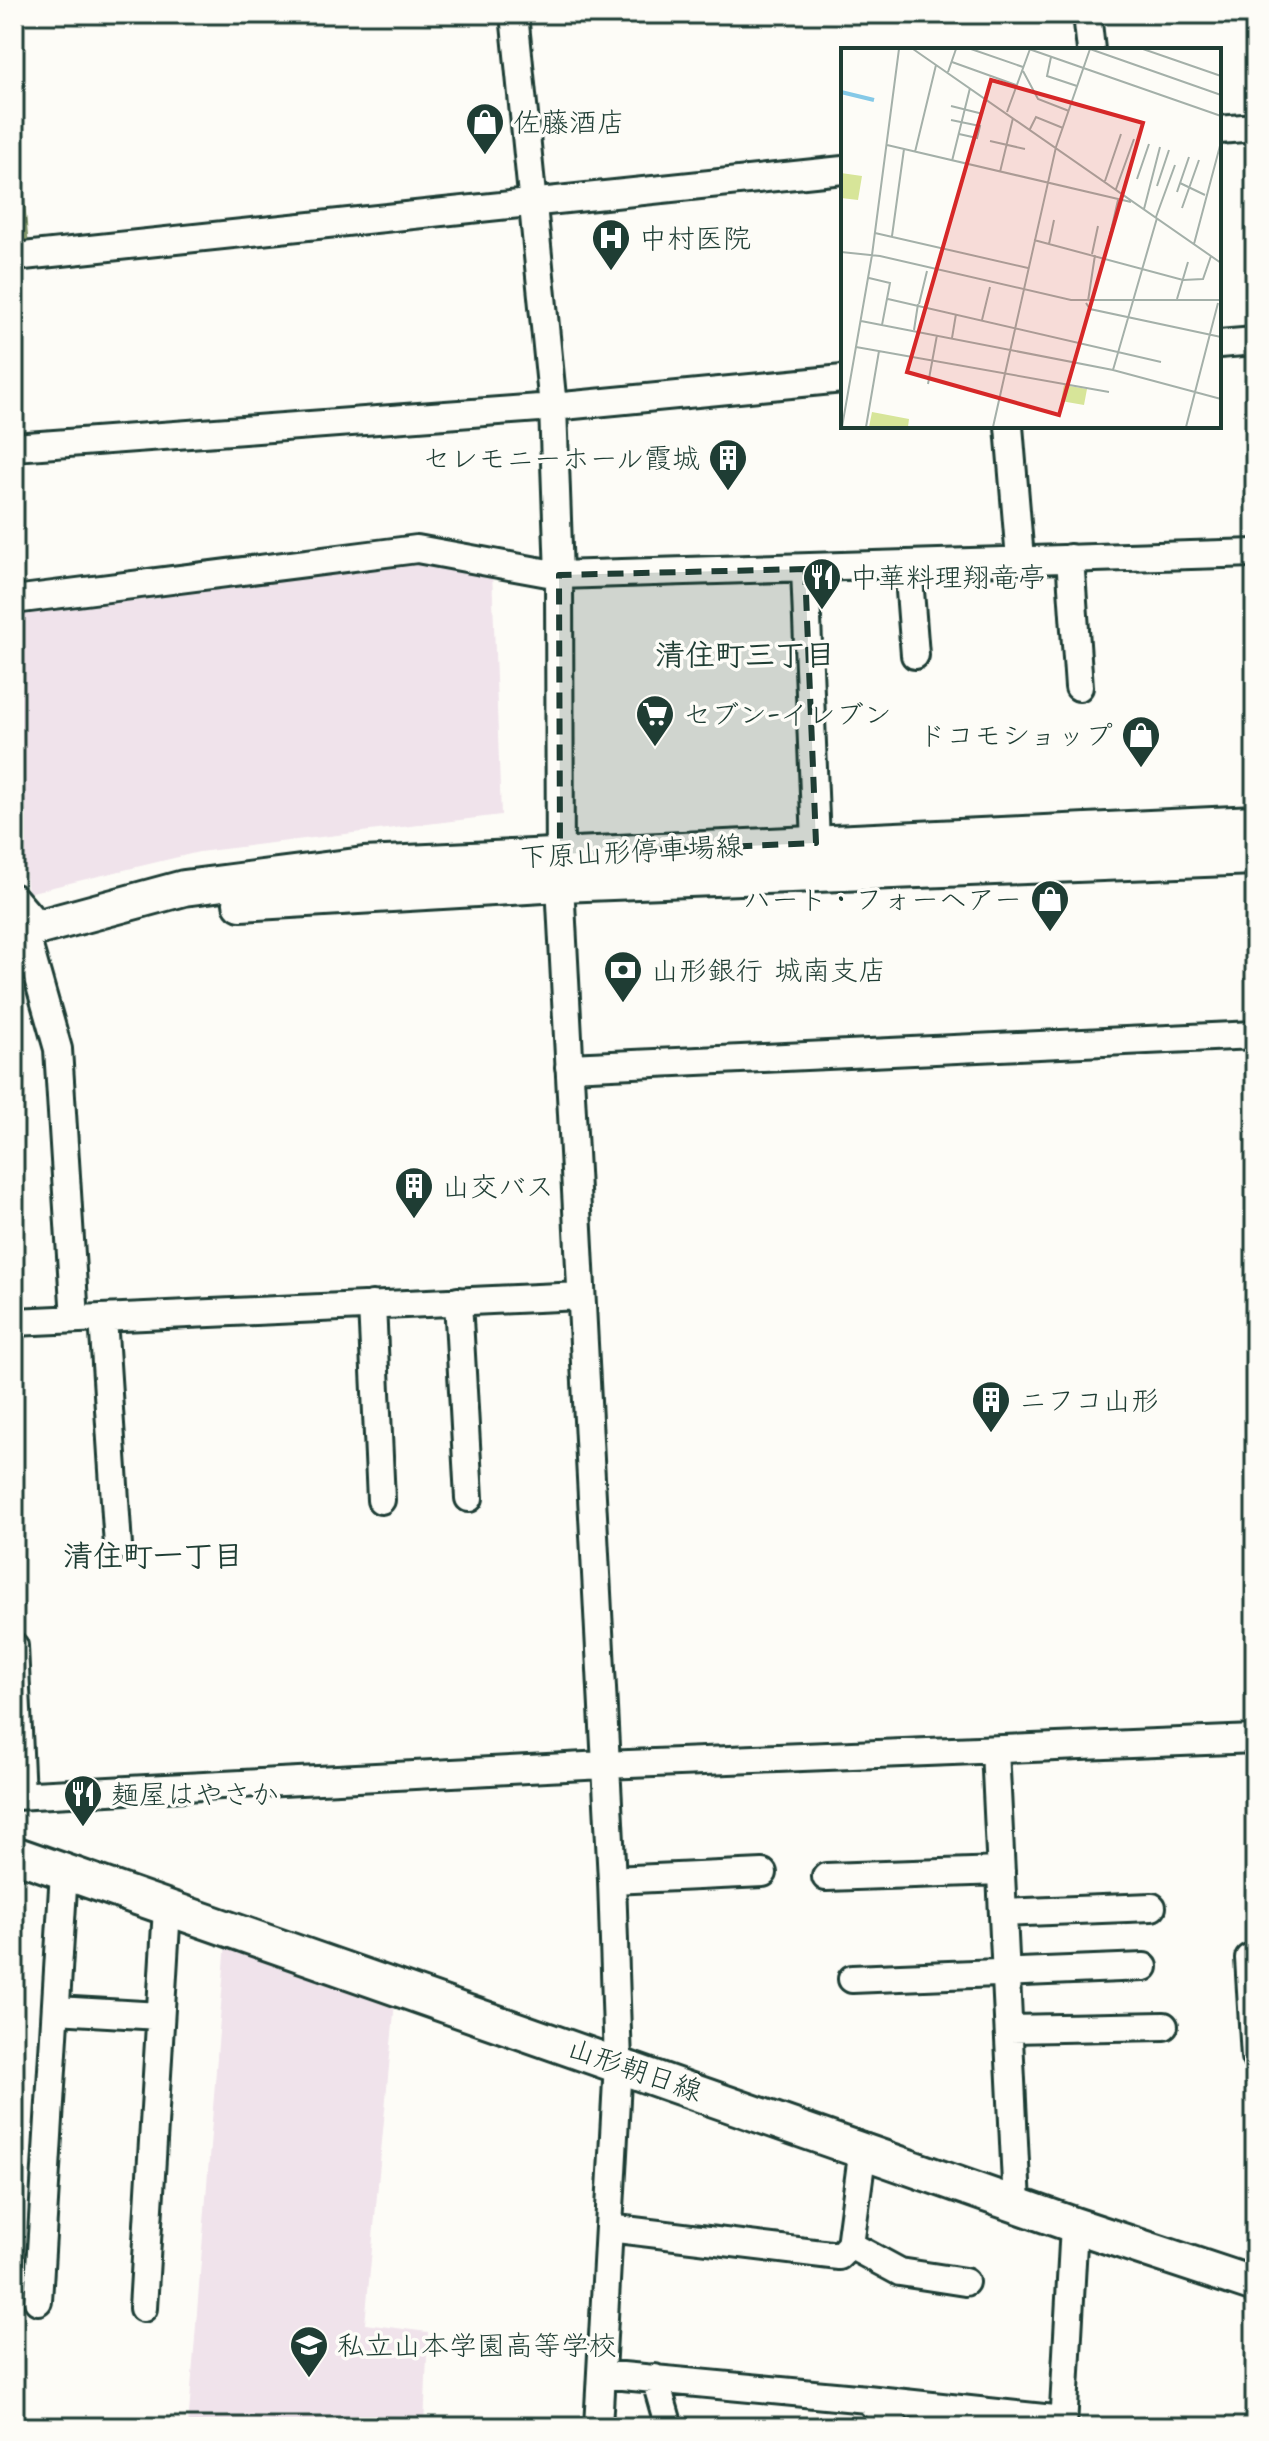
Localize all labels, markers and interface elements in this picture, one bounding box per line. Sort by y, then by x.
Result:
inset map [841,48,1221,428]
shop icon: 佐藤酒店 [464,101,506,156]
place label: 佐藤酒店 [513,102,625,147]
hospital icon: 中村医院 [590,217,632,272]
place label: 中村医院 [639,218,751,263]
building icon: セレモニーホール霞城 [707,437,749,492]
place label: セレモニーホール霞城 [422,438,700,483]
restaurant icon: 中華料理翔竜亭 [801,556,843,611]
place label: 中華料理翔竜亭 [850,557,1046,602]
district label: 清住町三丁目 [655,633,835,681]
supermarket icon: セブン-イレブン [634,693,676,748]
place label: セブン-イレブン [683,694,892,739]
shop icon: ドコモショップ [1120,714,1162,769]
place label: ドコモショップ [918,715,1113,760]
street label: 下原山形停車場線 [518,825,744,882]
shop icon: ハート・フォーヘアー [1029,878,1071,933]
place label: ハート・フォーヘアー [743,879,1022,924]
bank icon: 山形銀行 城南支店 [602,949,644,1004]
place label: 山形銀行 城南支店 [651,950,886,995]
building icon: 山交バス [393,1165,435,1220]
place label: 山交バス [442,1166,554,1211]
building icon: ニフコ山形 [970,1379,1012,1434]
place label: ニフコ山形 [1019,1380,1159,1425]
district label: 清住町一丁目 [63,1534,243,1582]
restaurant icon: 麺屋はやさか [62,1773,104,1828]
place label: 麺屋はやさか [111,1774,279,1819]
street label: 山形朝日線 [561,2027,708,2115]
school or university icon: 私立山本学園高等学校 [288,2324,330,2379]
place label: 私立山本学園高等学校 [337,2325,617,2370]

